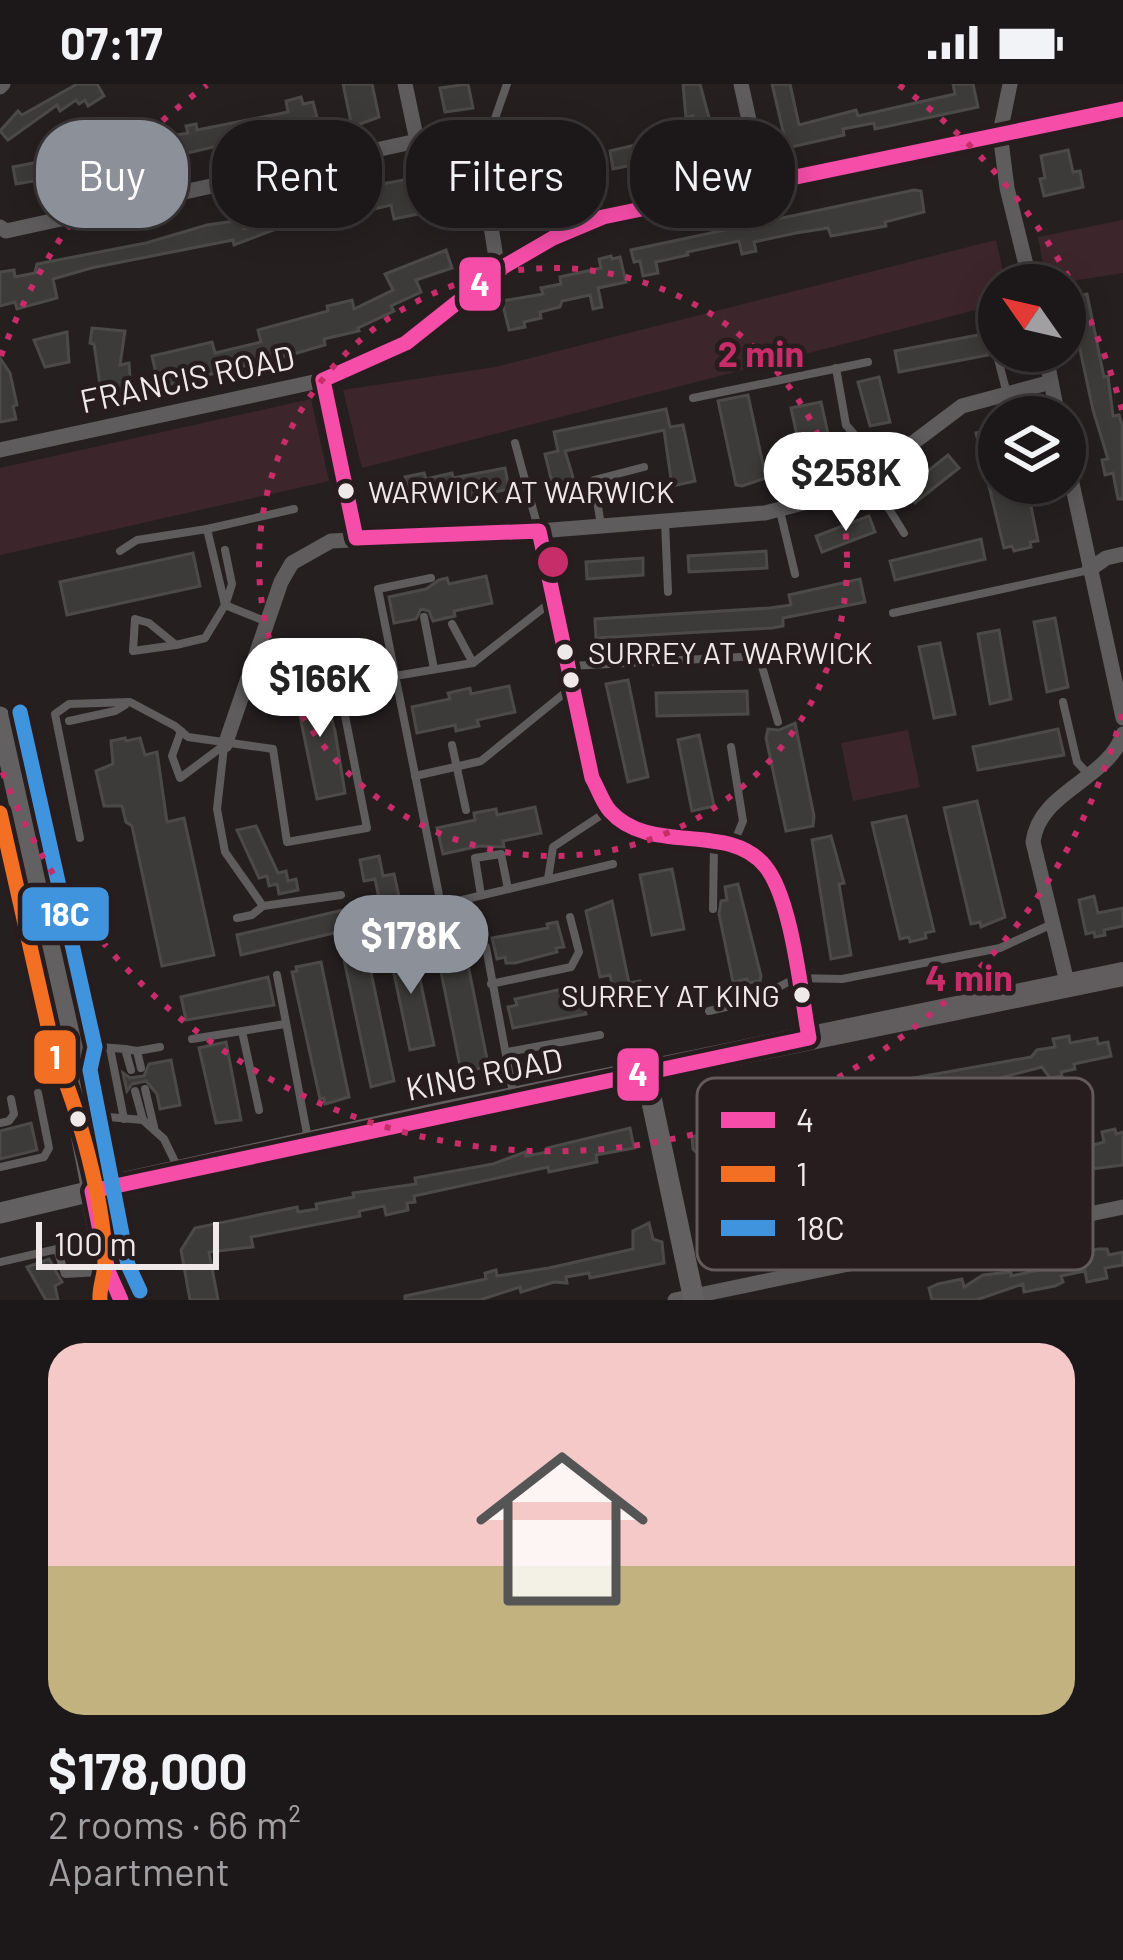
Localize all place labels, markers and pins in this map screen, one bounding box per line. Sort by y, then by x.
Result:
pin: $258K [762,432,930,534]
place label: WARWICK AT WARWICK [368,473,674,509]
marker: WARWICK AT WARWICK [335,480,357,502]
centre of rings [532,541,574,583]
place label: SURREY AT WARWICK [588,634,873,670]
pin: $166K [236,638,404,740]
marker: SURREY AT WARWICK [554,641,576,663]
unlabelled marker [560,669,582,691]
pin: $178K [327,895,495,997]
place label: SURREY AT KING [561,977,780,1013]
marker: SURREY AT KING [791,984,813,1006]
unlabelled marker [67,1108,89,1130]

